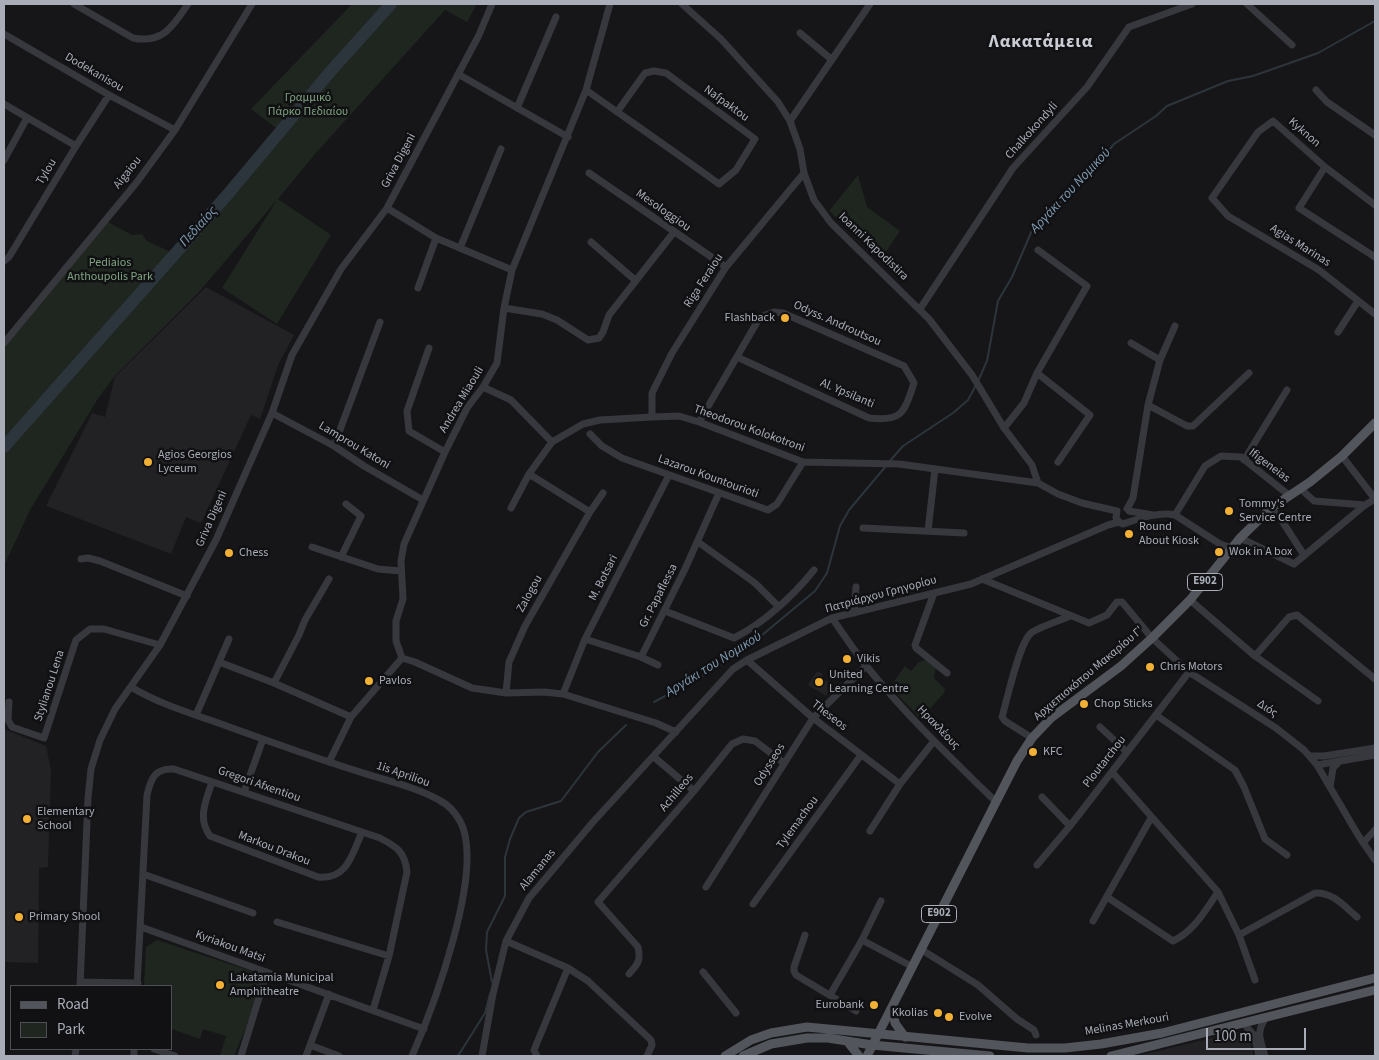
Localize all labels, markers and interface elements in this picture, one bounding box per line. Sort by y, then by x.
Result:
district label: Λακατάμεια [987,32,1095,54]
street label: Dodekanisou [62,50,126,96]
street label: Nafpaktou [701,83,751,125]
park label: Γραμμικό Πάρκο Πεδιαίου [268,91,348,119]
street label: Chalkokondyli [1003,100,1061,162]
street label: Kyknon [1285,115,1323,151]
street label: Griva Digeni [379,131,419,191]
water label: Αργάκι του Νομικού [1027,145,1115,237]
street label: Aigaiou [111,154,145,192]
street label: Tylou [34,156,60,188]
street label: Mesologgiou [633,187,693,235]
water label: Πεδιαίος [177,203,221,251]
street label: Ioanni Kapodistira [835,210,911,284]
street label: Agias Marinas [1267,222,1333,270]
street label: Riga Feraiou [681,251,727,311]
park label: Pediaios Anthoupolis Park [67,256,153,284]
street label: Odyss. Androutsou [791,298,883,350]
place label: Flashback [724,311,775,325]
marker: Flashback [779,312,791,324]
street label: Andrea Miaouli [437,364,487,436]
street label: Al. Ypsilanti [818,376,876,412]
street label: Theodorou Kolokotroni [692,402,806,456]
street label: Lamprou Katoni [316,419,392,473]
street label: Ifigeneias [1246,446,1292,486]
place label: Agios Georgios Lyceum [158,448,232,476]
street label: Lazarou Kountourioti [656,452,760,502]
marker: Agios Georgios Lyceum [142,456,154,468]
street label: Griva Digeni [193,489,231,549]
place label: Tommy's Service Centre [1239,497,1311,525]
marker: Tommy's Service Centre [1223,505,1235,517]
place label: Round About Kiosk [1139,520,1199,548]
marker: Round About Kiosk [1123,528,1135,540]
place label: Wok in A box [1229,545,1292,559]
place label: Chess [239,546,268,560]
marker: Wok in A box [1213,546,1225,558]
marker: Chess [223,547,235,559]
street label: M. Botsari [586,553,622,603]
street label: Gr. Papaflessa [637,562,681,630]
street label: Zalogou [514,573,546,615]
street label: Πατριάρχου Γρηγορίου [824,573,938,617]
road number: E902 [1188,574,1222,590]
street label: Αρχιεπισκόπου Μακαρίου Γ' [1031,624,1147,724]
water label: Αργάκι του Νομικού [663,629,765,701]
street label: Stylianou Lena [32,649,68,723]
place label: Vikis [857,652,880,666]
marker: Vikis [841,653,853,665]
place label: Chris Motors [1160,660,1222,674]
marker: Chris Motors [1144,661,1156,673]
place label: United Learning Centre [829,668,909,696]
place label: Pavlos [379,674,411,688]
marker: Pavlos [363,675,375,687]
marker: United Learning Centre [813,676,825,688]
place label: Chop Sticks [1094,697,1153,711]
street label: Διός [1254,697,1280,721]
street label: Theseos [808,698,850,734]
marker: Chop Sticks [1078,698,1090,710]
street label: Ηρακλέους [913,703,963,753]
street label: Ploutarchou [1080,733,1130,791]
street label: Odysseos [751,741,789,789]
place label: KFC [1043,745,1063,759]
marker: KFC [1027,746,1039,758]
street label: 1is Apriliou [374,759,432,791]
street label: Gregori Afxentiou [216,764,302,806]
street label: Achilleos [657,771,697,815]
street label: Tylemachou [774,794,822,852]
place label: Elementary School [37,805,95,833]
marker: Elementary School [21,813,33,825]
street label: Markou Drakou [236,829,312,869]
street label: Alamanas [517,846,559,894]
road number: E902 [922,906,956,922]
place label: Primary Shool [29,910,100,924]
marker: Primary Shool [13,911,25,923]
street label: Kyriakou Matsi [193,928,267,966]
place label: Lakatamia Municipal Amphitheatre [230,971,334,999]
marker: Lakatamia Municipal Amphitheatre [214,979,226,991]
legend [10,985,172,1050]
text: Road [57,994,89,1015]
place label: Eurobank [816,998,864,1012]
marker: Eurobank [868,999,880,1011]
place label: Kkolias [892,1006,928,1020]
marker: Kkolias [932,1007,944,1019]
place label: Evolve [959,1010,992,1024]
street label: Melinas Merkouri [1084,1010,1170,1040]
marker: Evolve [943,1011,955,1023]
scale bar [1209,1018,1309,1050]
text: Park [57,1019,85,1040]
text: 100 m [1214,1026,1252,1047]

